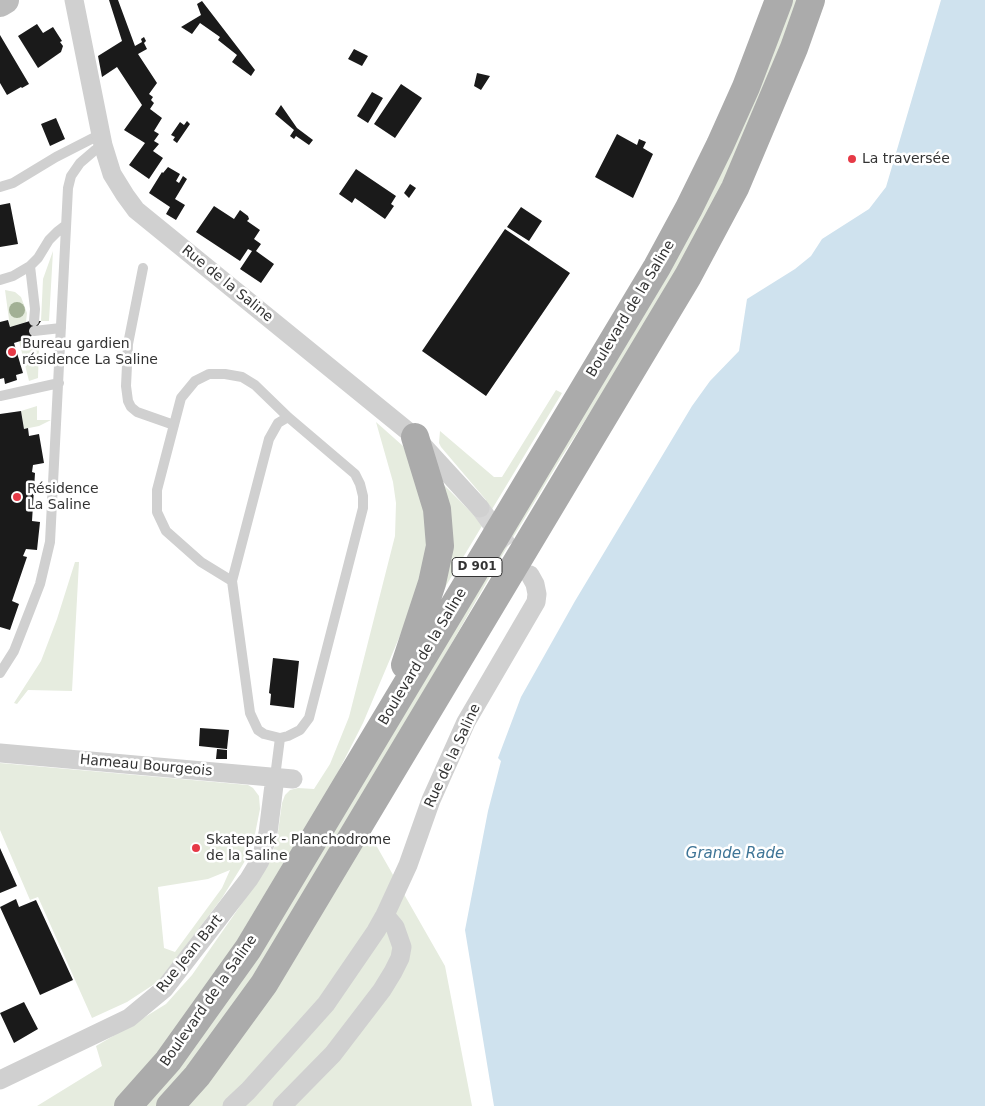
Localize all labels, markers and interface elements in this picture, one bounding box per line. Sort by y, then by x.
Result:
place label: La traversée [862,151,950,167]
marker: La traversée [846,153,858,165]
street label: Boulevard de la Saline [583,237,679,381]
street label: Rue de la Saline [178,242,276,326]
place label: Bureau gardien résidence La Saline [22,336,158,368]
marker: Bureau gardien résidence La Saline [6,346,18,358]
place label: Résidence La Saline [27,481,99,514]
marker: Résidence La Saline [11,491,23,503]
road number: D 901 [452,558,502,576]
street label: Boulevard de la Saline [375,585,471,729]
street label: Rue de la Saline [422,701,484,811]
street label: Hameau Bourgeois [79,752,213,780]
place label: Skatepark - Planchodrome de la Saline [206,832,391,864]
marker: Skatepark - Planchodrome de la Saline [190,842,202,854]
water label: Grande Rade [686,845,784,863]
street label: Rue Jean Bart [154,912,226,996]
street label: Boulevard de la Saline [157,932,261,1070]

